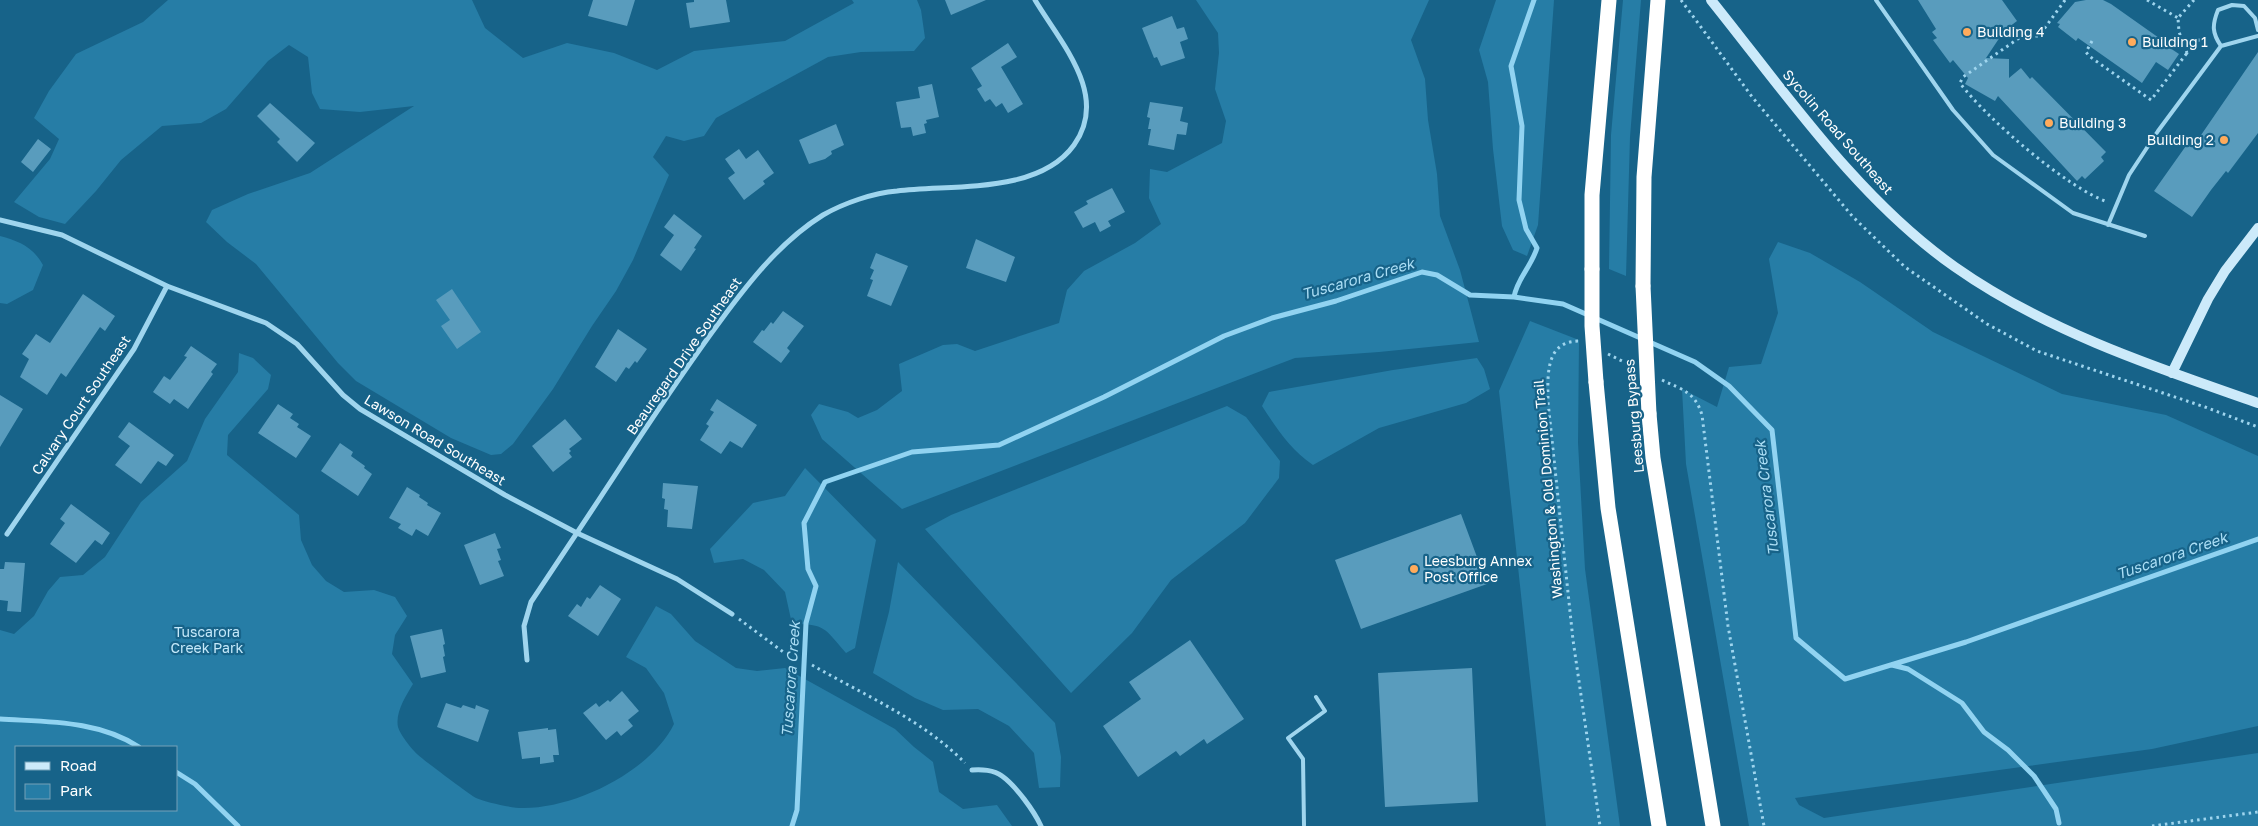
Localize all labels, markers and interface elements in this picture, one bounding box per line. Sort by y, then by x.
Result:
place label: Building 4 [1977,23,2045,40]
marker: Building 4 [1961,26,1973,38]
place label: Building 1 [2142,33,2208,50]
marker: Building 1 [2126,36,2138,48]
street label: Sycolin Road Southeast [1780,66,1897,197]
place label: Building 3 [2059,114,2126,131]
marker: Building 3 [2043,117,2055,129]
place label: Building 2 [2147,131,2214,148]
marker: Building 2 [2218,134,2230,146]
water label: Tuscarora Creek [1299,253,1417,303]
street label: Beauregard Drive Southeast [623,274,745,438]
street label: Calvary Court Southeast [28,332,134,478]
street label: Leesburg Bypass [1620,358,1647,474]
street label: Washington & Old Dominion Trail [1529,379,1566,599]
street label: Lawson Road Southeast [361,391,509,489]
water label: Tuscarora Creek [1750,438,1782,557]
water label: Tuscarora Creek [2114,527,2231,582]
place label: Leesburg Annex Post Office [1424,552,1532,585]
marker: Leesburg Annex Post Office [1408,563,1420,575]
water label: Tuscarora Creek [777,619,803,737]
park label: Tuscarora Creek Park [171,623,243,656]
legend [15,746,178,811]
text: Road [60,756,97,774]
text: Park [60,781,93,799]

